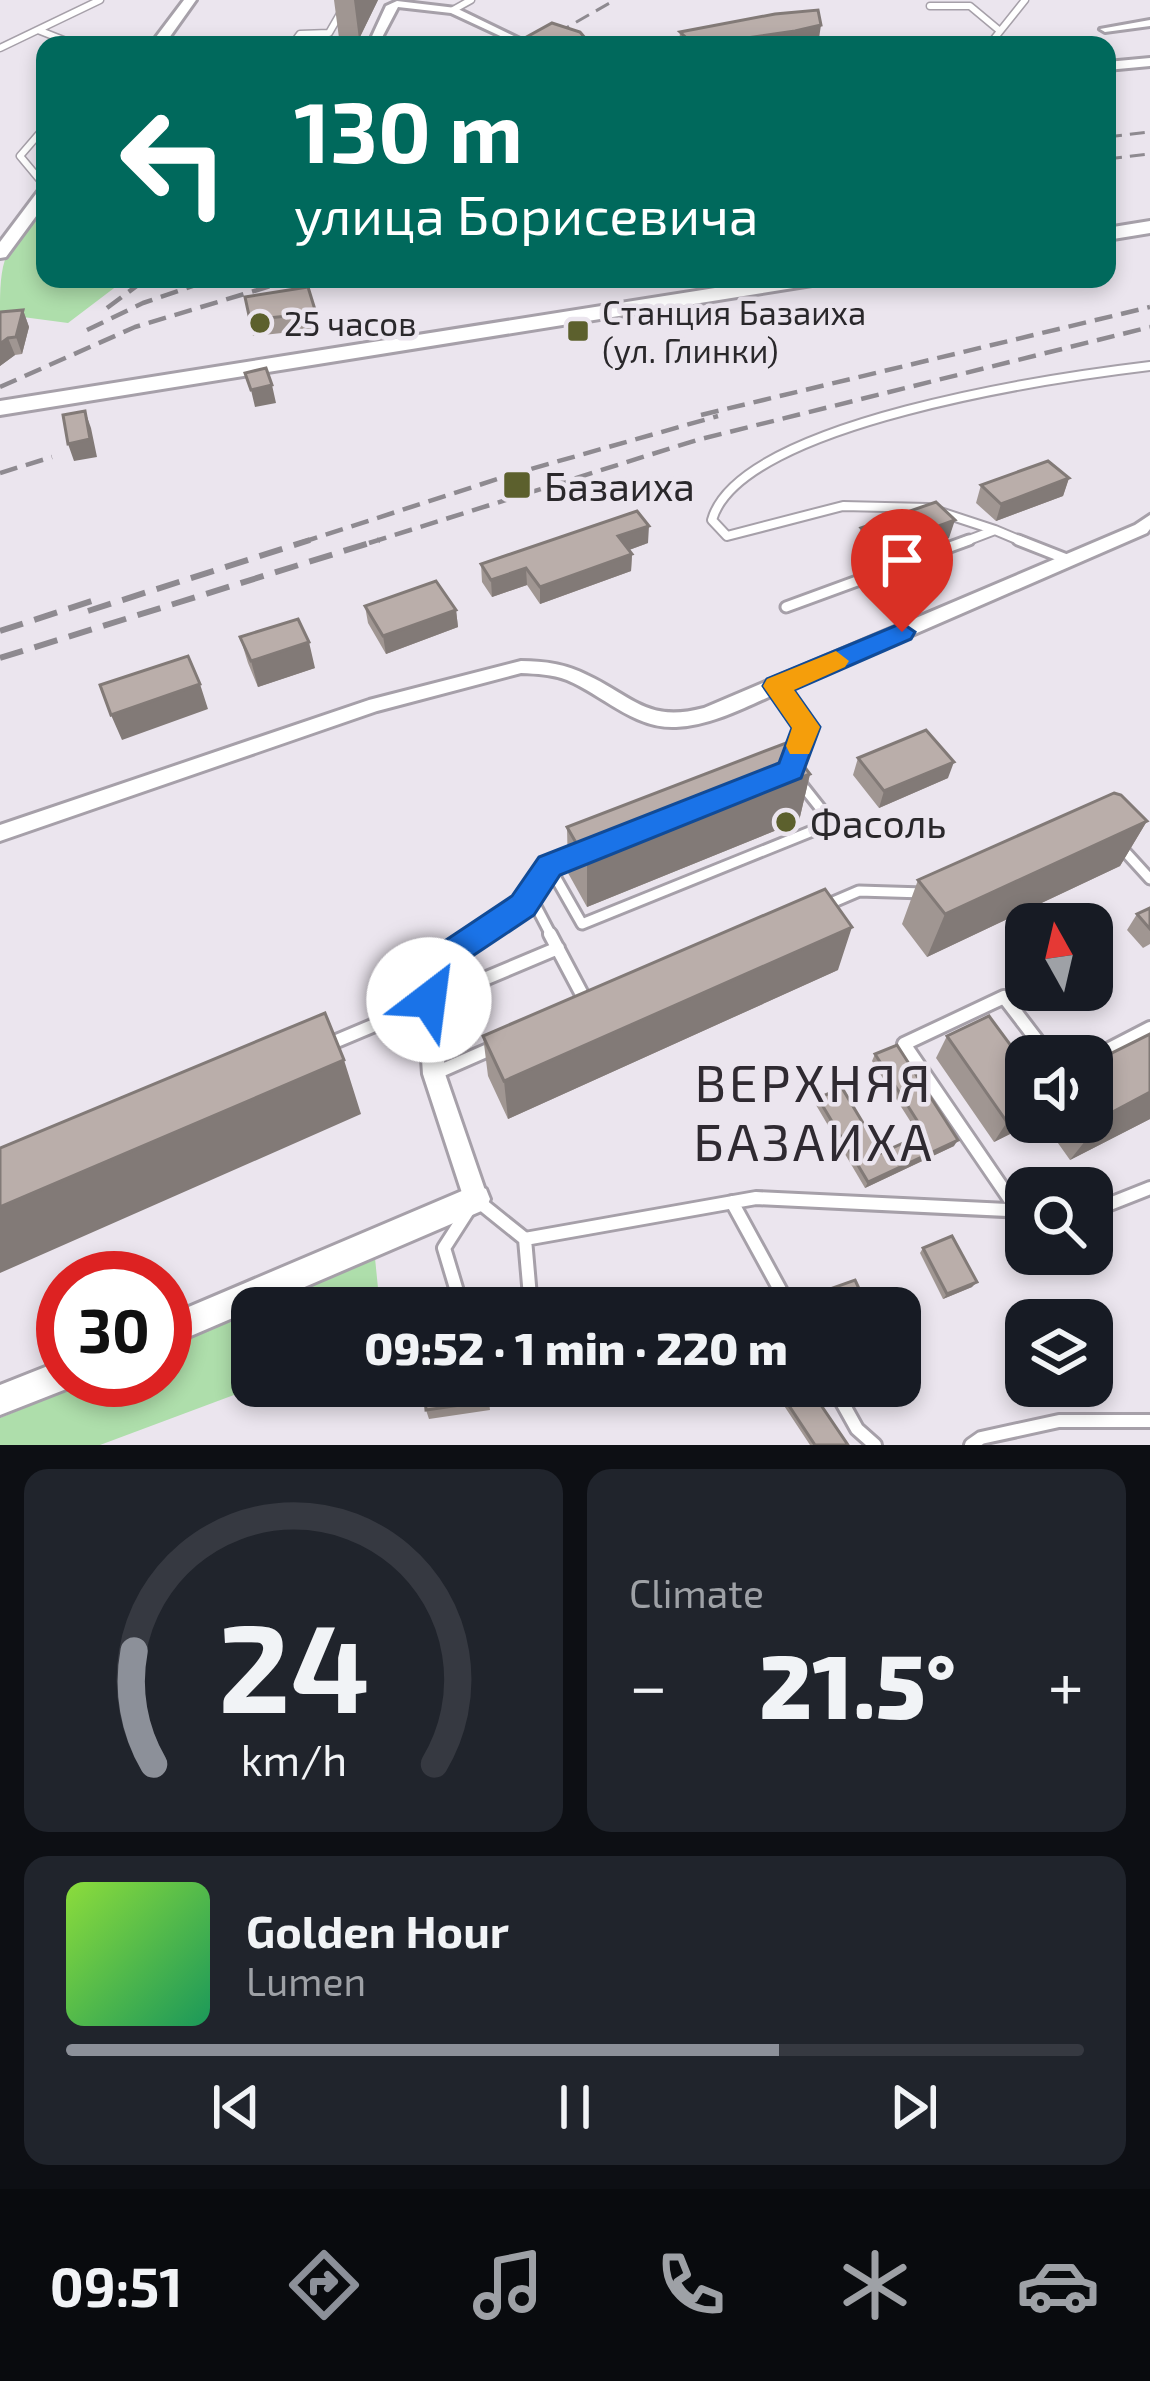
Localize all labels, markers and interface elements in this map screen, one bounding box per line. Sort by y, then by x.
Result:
text: 130 m [294,79,523,180]
icon: left [96,84,252,240]
text: улица Борисевича [294,181,759,246]
place label: Станция Базаиха (ул. Глинки) [602,292,866,371]
place label: 25 часов [284,303,416,343]
marker: 25 часов [247,310,273,336]
marker: Станция Базаиха (ул. Глинки) [565,318,591,344]
place label: Базаиха [544,462,695,509]
marker: Базаиха [501,469,533,501]
pin [851,509,953,632]
icon: arrive [869,527,935,593]
place label: Фасоль [810,799,946,846]
marker: Фасоль [773,809,799,835]
north arrow [1005,903,1113,1011]
map controls [1005,903,1113,1407]
position arrow [366,937,492,1063]
button: sound [1005,1035,1113,1143]
district label: ВЕРХНЯЯ БАЗАИХА [693,1051,935,1171]
button: search [1005,1167,1113,1275]
speed limit sign: 30 [36,1251,192,1407]
button: layers [1005,1299,1113,1407]
text: 09:52 · 1 min · 220 m [364,1320,788,1374]
text: Climate [629,1569,764,1616]
text: 24 [217,1588,370,1738]
text: 21.5° [759,1629,956,1737]
text: − [629,1644,668,1723]
text: + [1048,1644,1084,1723]
text: km/h [240,1732,347,1784]
text: Golden Hour [246,1903,509,1957]
text: Lumen [246,1957,366,2004]
icon: previous [203,2074,269,2140]
icon: pause [542,2074,608,2140]
icon: next [881,2074,947,2140]
icon: directions [282,2243,366,2327]
icon: music [466,2243,550,2327]
icon: phone [649,2243,733,2327]
icon: climate [833,2243,917,2327]
icon: car [1016,2243,1100,2327]
text: 09:51 [50,2253,183,2318]

